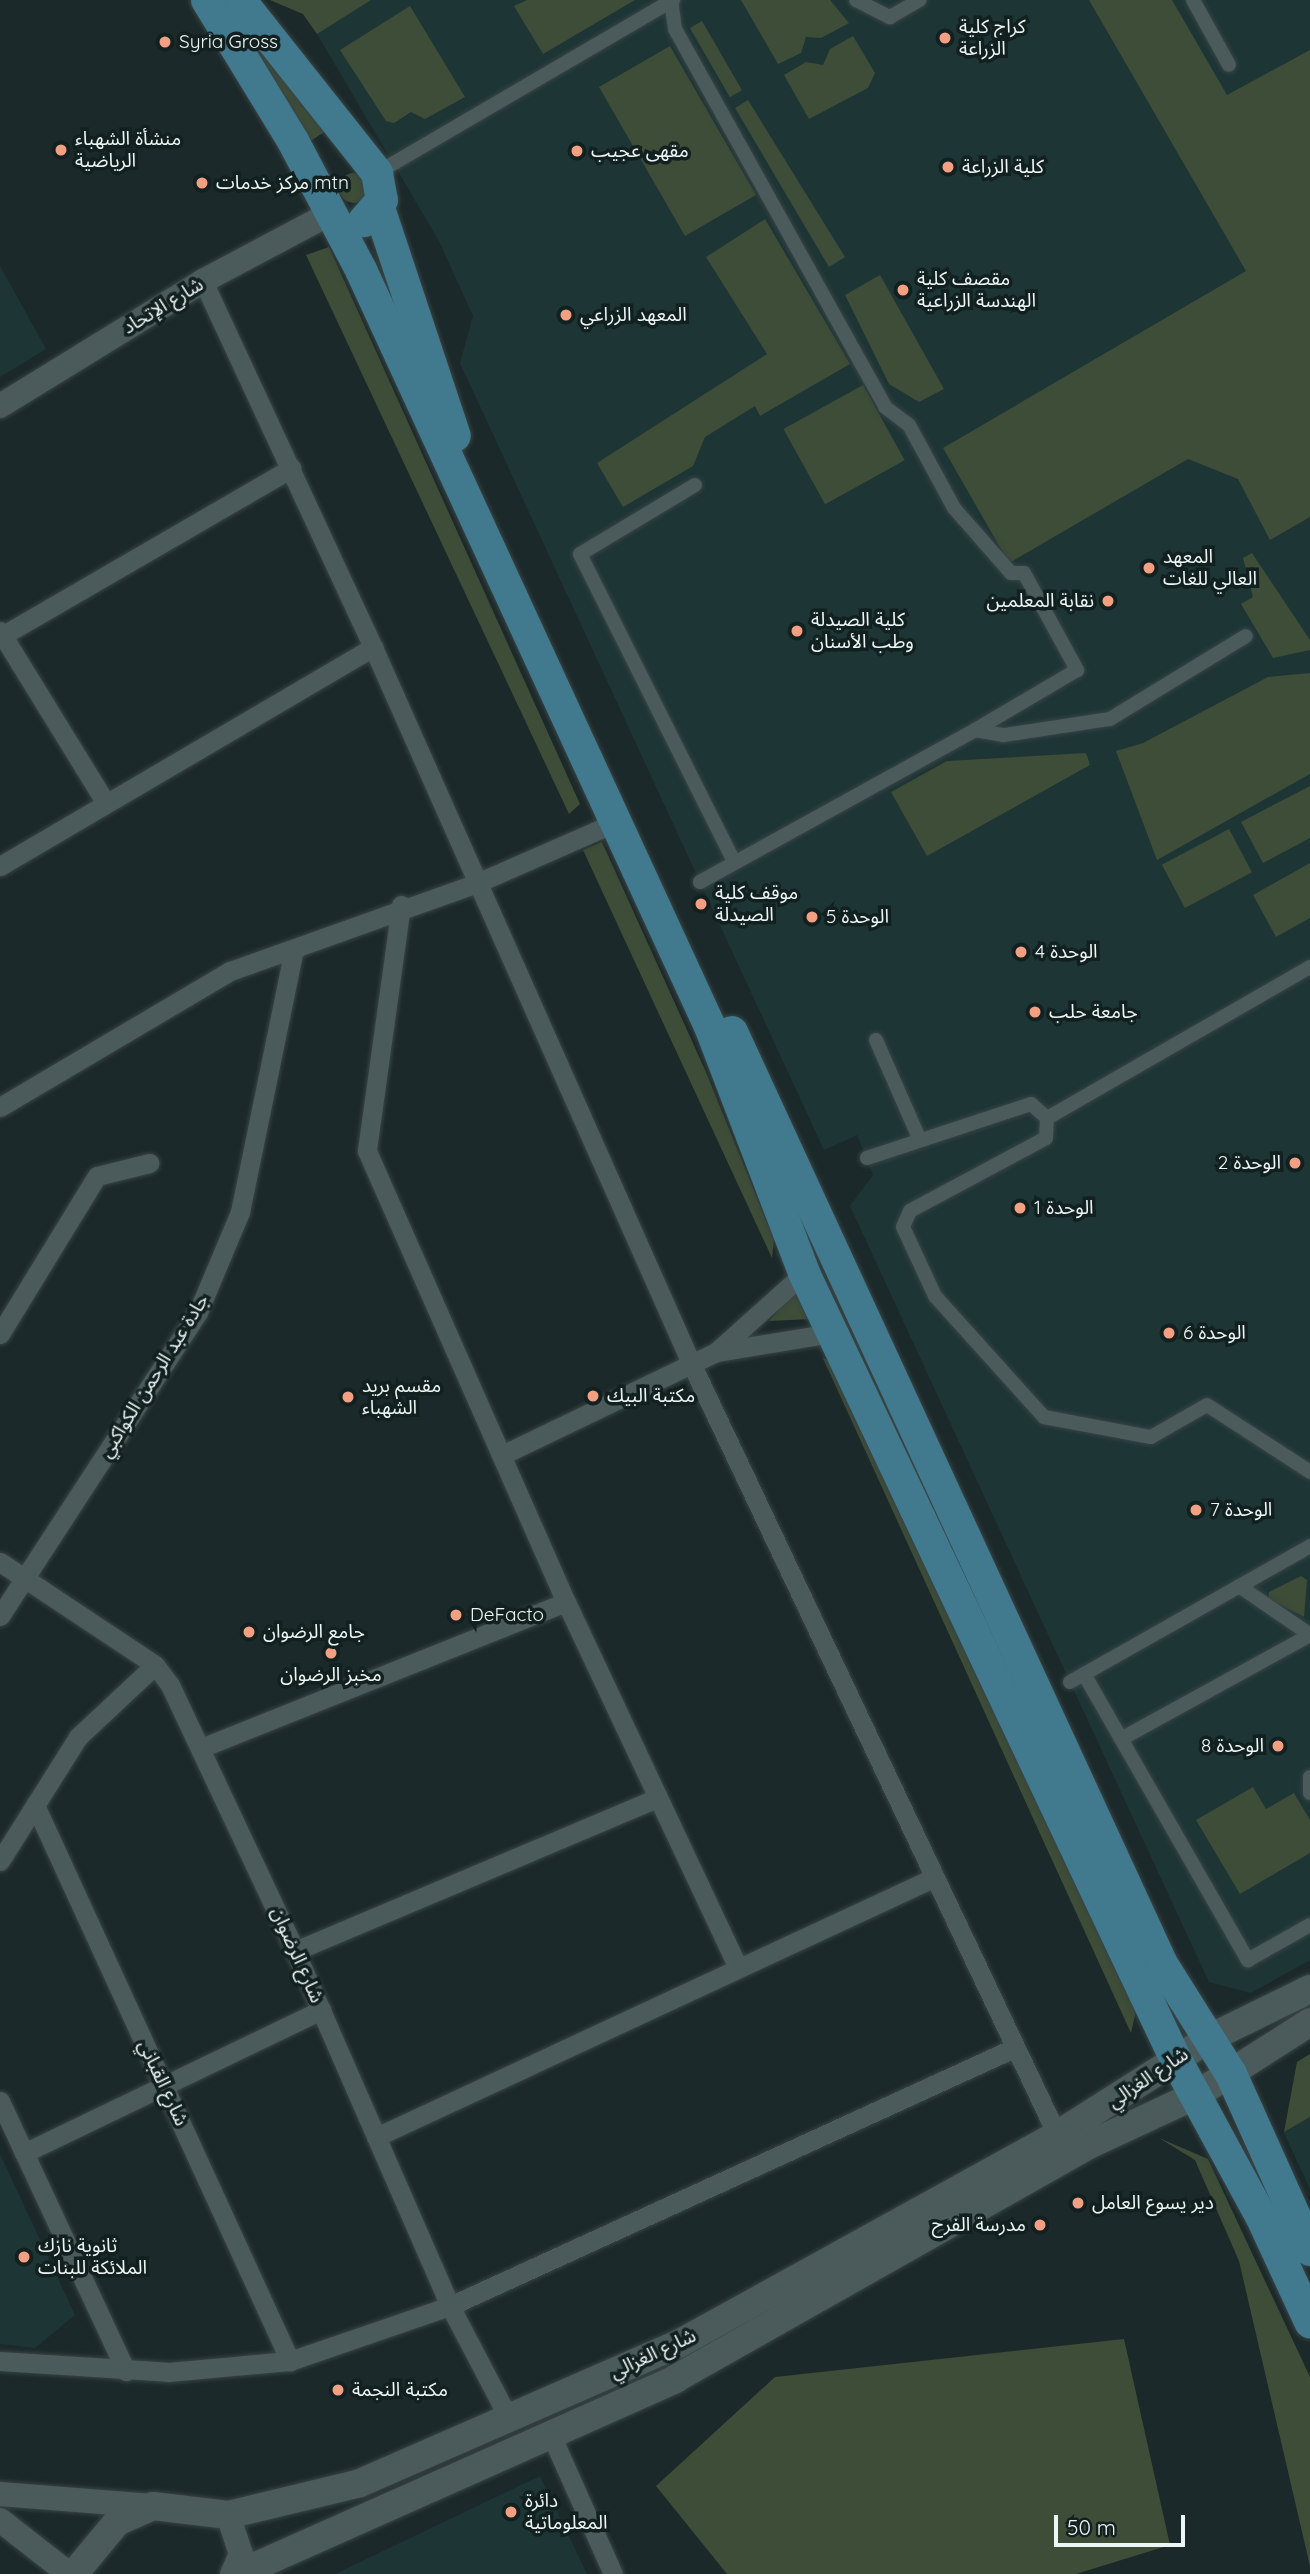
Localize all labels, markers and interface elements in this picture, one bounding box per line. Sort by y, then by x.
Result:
place label: كراج كلية الزراعة [959,16,1026,60]
marker: كراج كلية الزراعة [937,30,953,46]
place label: Syria Gross [179,31,278,53]
marker: Syria Gross [157,34,173,50]
place label: منشأة الشهباء الرياضية [75,128,181,172]
place label: مقهى عجيب [591,140,689,162]
marker: منشأة الشهباء الرياضية [53,142,69,158]
marker: مقهى عجيب [569,143,585,159]
place label: كلية الزراعة [962,156,1044,178]
marker: كلية الزراعة [940,159,956,175]
place label: مركز خدمات mtn [216,172,349,194]
marker: مركز خدمات mtn [194,175,210,191]
place label: مقصف كلية الهندسة الزراعية [917,268,1036,312]
street label: شارع الإتحاد [118,273,208,339]
marker: مقصف كلية الهندسة الزراعية [895,282,911,298]
place label: المعهد الزراعي [580,304,687,326]
marker: المعهد الزراعي [558,307,574,323]
place label: المعهد العالي للغات [1163,546,1257,590]
marker: المعهد العالي للغات [1141,560,1157,576]
place label: نقابة المعلمين [986,590,1094,612]
marker: نقابة المعلمين [1100,593,1116,609]
place label: كلية الصيدلة وطب الأسنان [811,609,914,653]
marker: كلية الصيدلة وطب الأسنان [789,623,805,639]
place label: موقف كلية الصيدلة [715,882,798,926]
marker: موقف كلية الصيدلة [693,896,709,912]
place label: الوحدة 5 [826,906,889,928]
marker: الوحدة 5 [804,909,820,925]
place label: الوحدة 4 [1035,941,1098,963]
marker: الوحدة 4 [1013,944,1029,960]
place label: جامعة حلب [1049,1001,1138,1023]
marker: جامعة حلب [1027,1004,1043,1020]
place label: الوحدة 2 [1218,1152,1281,1174]
marker: الوحدة 2 [1287,1155,1303,1171]
place label: الوحدة 1 [1034,1197,1094,1219]
marker: الوحدة 1 [1012,1200,1028,1216]
street label: جادة عبد الرحمن الكواكبي [94,1290,214,1462]
place label: الوحدة 6 [1183,1322,1246,1344]
marker: الوحدة 6 [1161,1325,1177,1341]
place label: مقسم بريد الشهباء [362,1375,441,1419]
place label: مكتبة البيك [607,1385,695,1407]
marker: مكتبة البيك [585,1388,601,1404]
marker: مقسم بريد الشهباء [340,1389,356,1405]
place label: الوحدة 7 [1210,1499,1272,1521]
marker: الوحدة 7 [1188,1502,1204,1518]
place label: DeFacto [470,1604,544,1626]
marker: DeFacto [448,1607,464,1623]
place label: جامع الرضوان [263,1621,365,1643]
marker: جامع الرضوان [241,1624,257,1640]
marker: مخبز الرضوان [323,1645,339,1661]
place label: مخبز الرضوان [280,1664,382,1686]
place label: الوحدة 8 [1201,1735,1264,1757]
marker: الوحدة 8 [1270,1738,1286,1754]
street label: شارع الرضوان [266,1904,328,2006]
street label: شارع القباني [133,2036,193,2130]
street label: شارع الغزالي [1103,2043,1193,2113]
place label: دير يسوع العامل [1092,2192,1214,2214]
marker: دير يسوع العامل [1070,2195,1086,2211]
place label: مدرسة الفرح [932,2214,1026,2236]
marker: مدرسة الفرح [1032,2217,1048,2233]
place label: ثانوية نازك الملائكة للبنات [38,2235,147,2279]
marker: ثانوية نازك الملائكة للبنات [16,2249,32,2265]
street label: شارع الغزالي [606,2324,700,2384]
place label: مكتبة النجمة [352,2379,448,2401]
marker: مكتبة النجمة [330,2382,346,2398]
place label: دائرة المعلوماتية [525,2490,608,2534]
scale bar [1058,2500,1189,2544]
marker: دائرة المعلوماتية [503,2504,519,2520]
text: 50 m [1067,2514,1116,2540]

